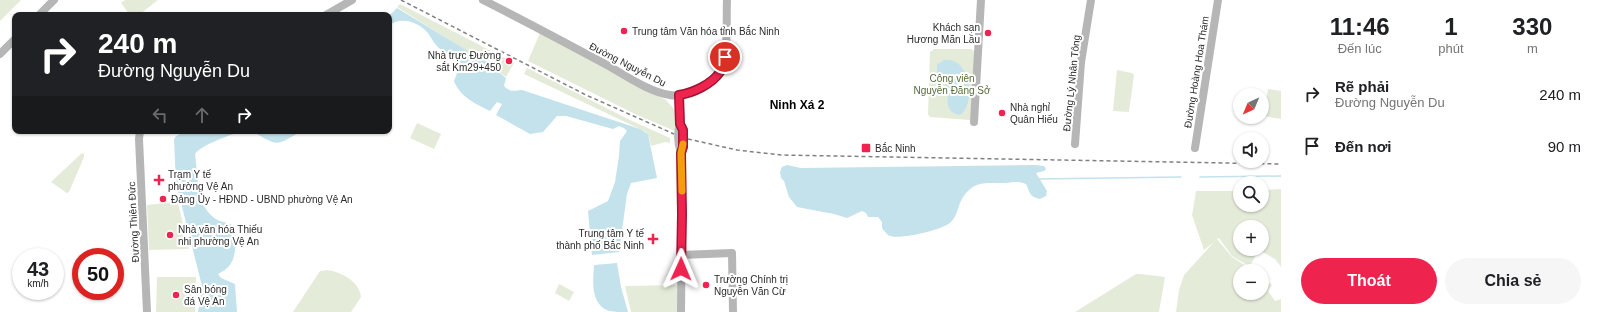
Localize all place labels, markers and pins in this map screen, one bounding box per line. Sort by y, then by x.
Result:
place label: Khách sạn Hương Mãn Lầu [907,22,980,45]
place label: Trung tâm Văn hóa tỉnh Bắc Ninh [632,25,780,37]
marker: Trung tâm Văn hóa tỉnh Bắc Ninh [619,26,629,36]
marker: Khách sạn Hương Mãn Lầu [983,28,993,38]
pin [708,40,742,74]
place label: Nhà trực Đường sắt Km29+450 [428,50,501,73]
marker: Nhà trực Đường sắt Km29+450 [504,56,514,66]
place label: Nhà nghỉ Quân Hiếu [1010,102,1058,125]
marker: Nhà nghỉ Quân Hiếu [997,108,1007,118]
marker: Bắc Ninh [860,142,872,154]
place label: Bắc Ninh [875,142,916,154]
place label: Trạm Y tế phường Vệ An [168,169,233,192]
marker: Trạm Y tế phường Vệ An [153,174,165,186]
place label: Đảng Ủy - HĐND - UBND phường Vệ An [171,193,353,205]
marker: Đảng Ủy - HĐND - UBND phường Vệ An [158,194,168,204]
place label: Nhà văn hóa Thiếu nhi phường Vệ An [178,224,262,247]
place label: Trung tâm Y tế thành phố Bắc Ninh [556,228,644,251]
marker: Nhà văn hóa Thiếu nhi phường Vệ An [165,230,175,240]
marker: Trung tâm Y tế thành phố Bắc Ninh [647,233,659,245]
place label: Trường Chính trị Nguyễn Văn Cừ [714,274,788,297]
marker: Trường Chính trị Nguyễn Văn Cừ [701,280,711,290]
place label: Sân bóng đá Vệ An [184,284,227,307]
marker: Sân bóng đá Vệ An [171,290,181,300]

